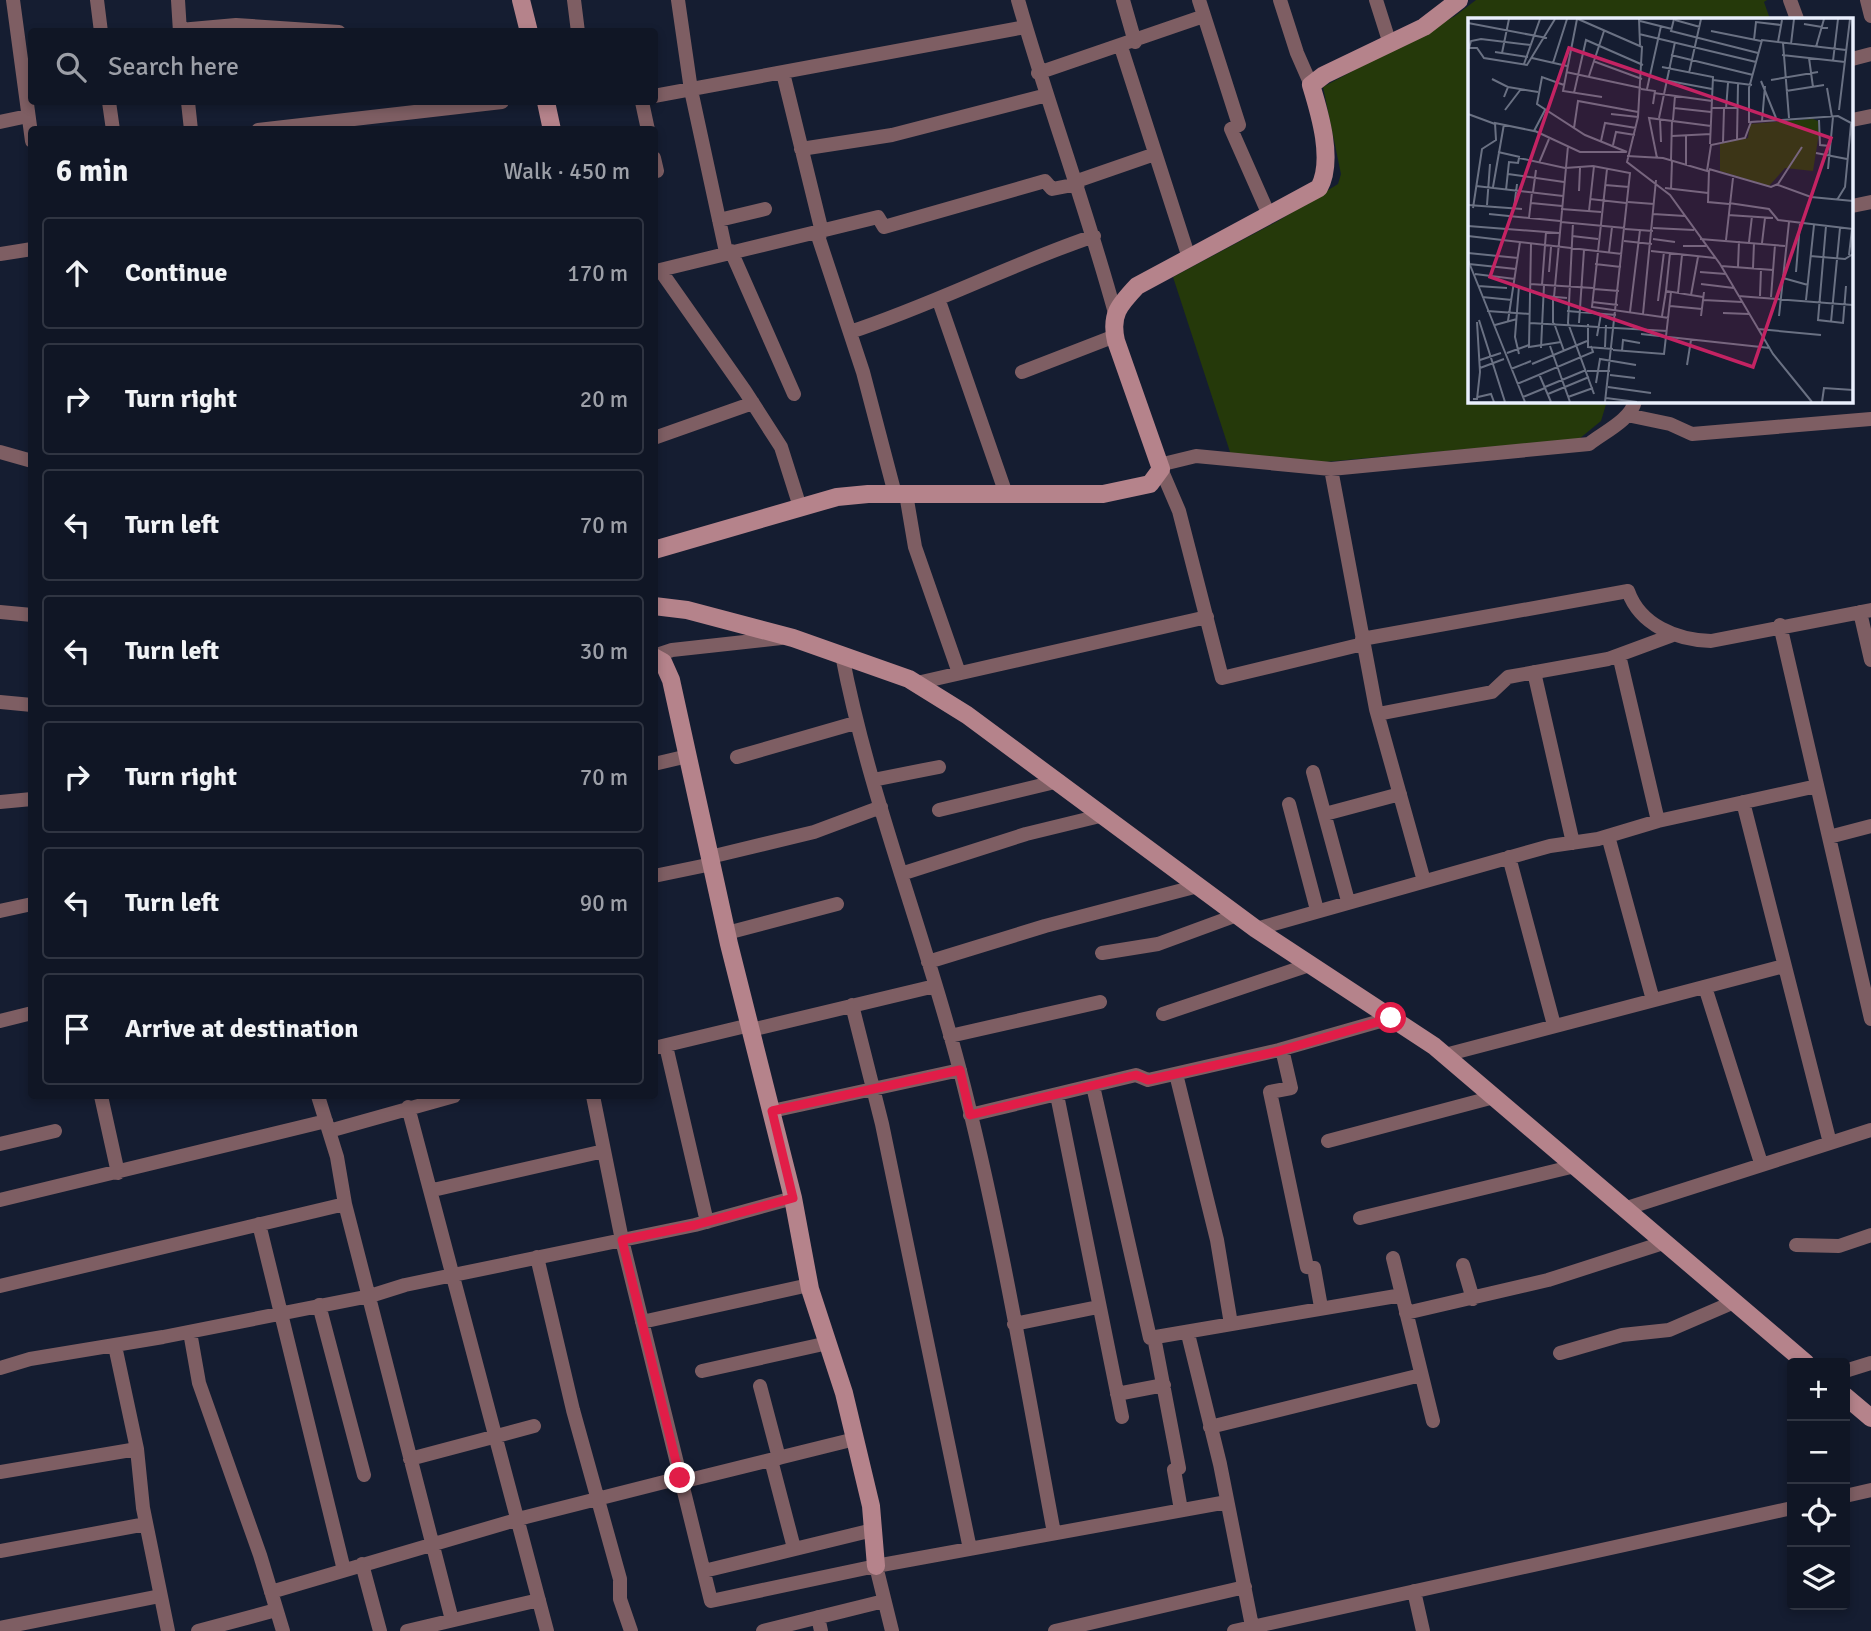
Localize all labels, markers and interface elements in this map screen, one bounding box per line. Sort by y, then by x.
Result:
inset map [1468,18,1854,402]
search box [28,28,658,105]
icon: search [52,48,90,86]
text: Search here [108,51,239,83]
text: 6 min [56,153,128,190]
text: Walk · 450 m [504,157,630,186]
icon: ahead [58,254,96,292]
text: Continue [125,257,227,289]
text: 170 m [567,259,628,288]
icon: right [58,380,96,418]
text: Turn right [125,383,237,415]
text: 20 m [580,385,628,414]
icon: left [58,506,96,544]
text: Turn left [125,509,219,541]
text: 70 m [580,511,628,540]
icon: left [58,632,96,670]
text: Turn left [125,635,219,667]
text: 30 m [580,637,628,666]
icon: right [58,758,96,796]
text: Turn right [125,761,237,793]
text: 70 m [580,763,628,792]
icon: left [58,884,96,922]
text: Turn left [125,887,219,919]
text: 90 m [580,889,628,918]
route start [1375,1002,1406,1033]
icon: arrive [58,1010,96,1048]
text: Arrive at destination [125,1013,358,1045]
map controls [1787,1358,1850,1610]
button: + [1787,1358,1850,1421]
button: − [1787,1421,1850,1484]
route end [664,1462,695,1493]
button: locate [1787,1484,1850,1547]
button: layers [1787,1547,1850,1610]

